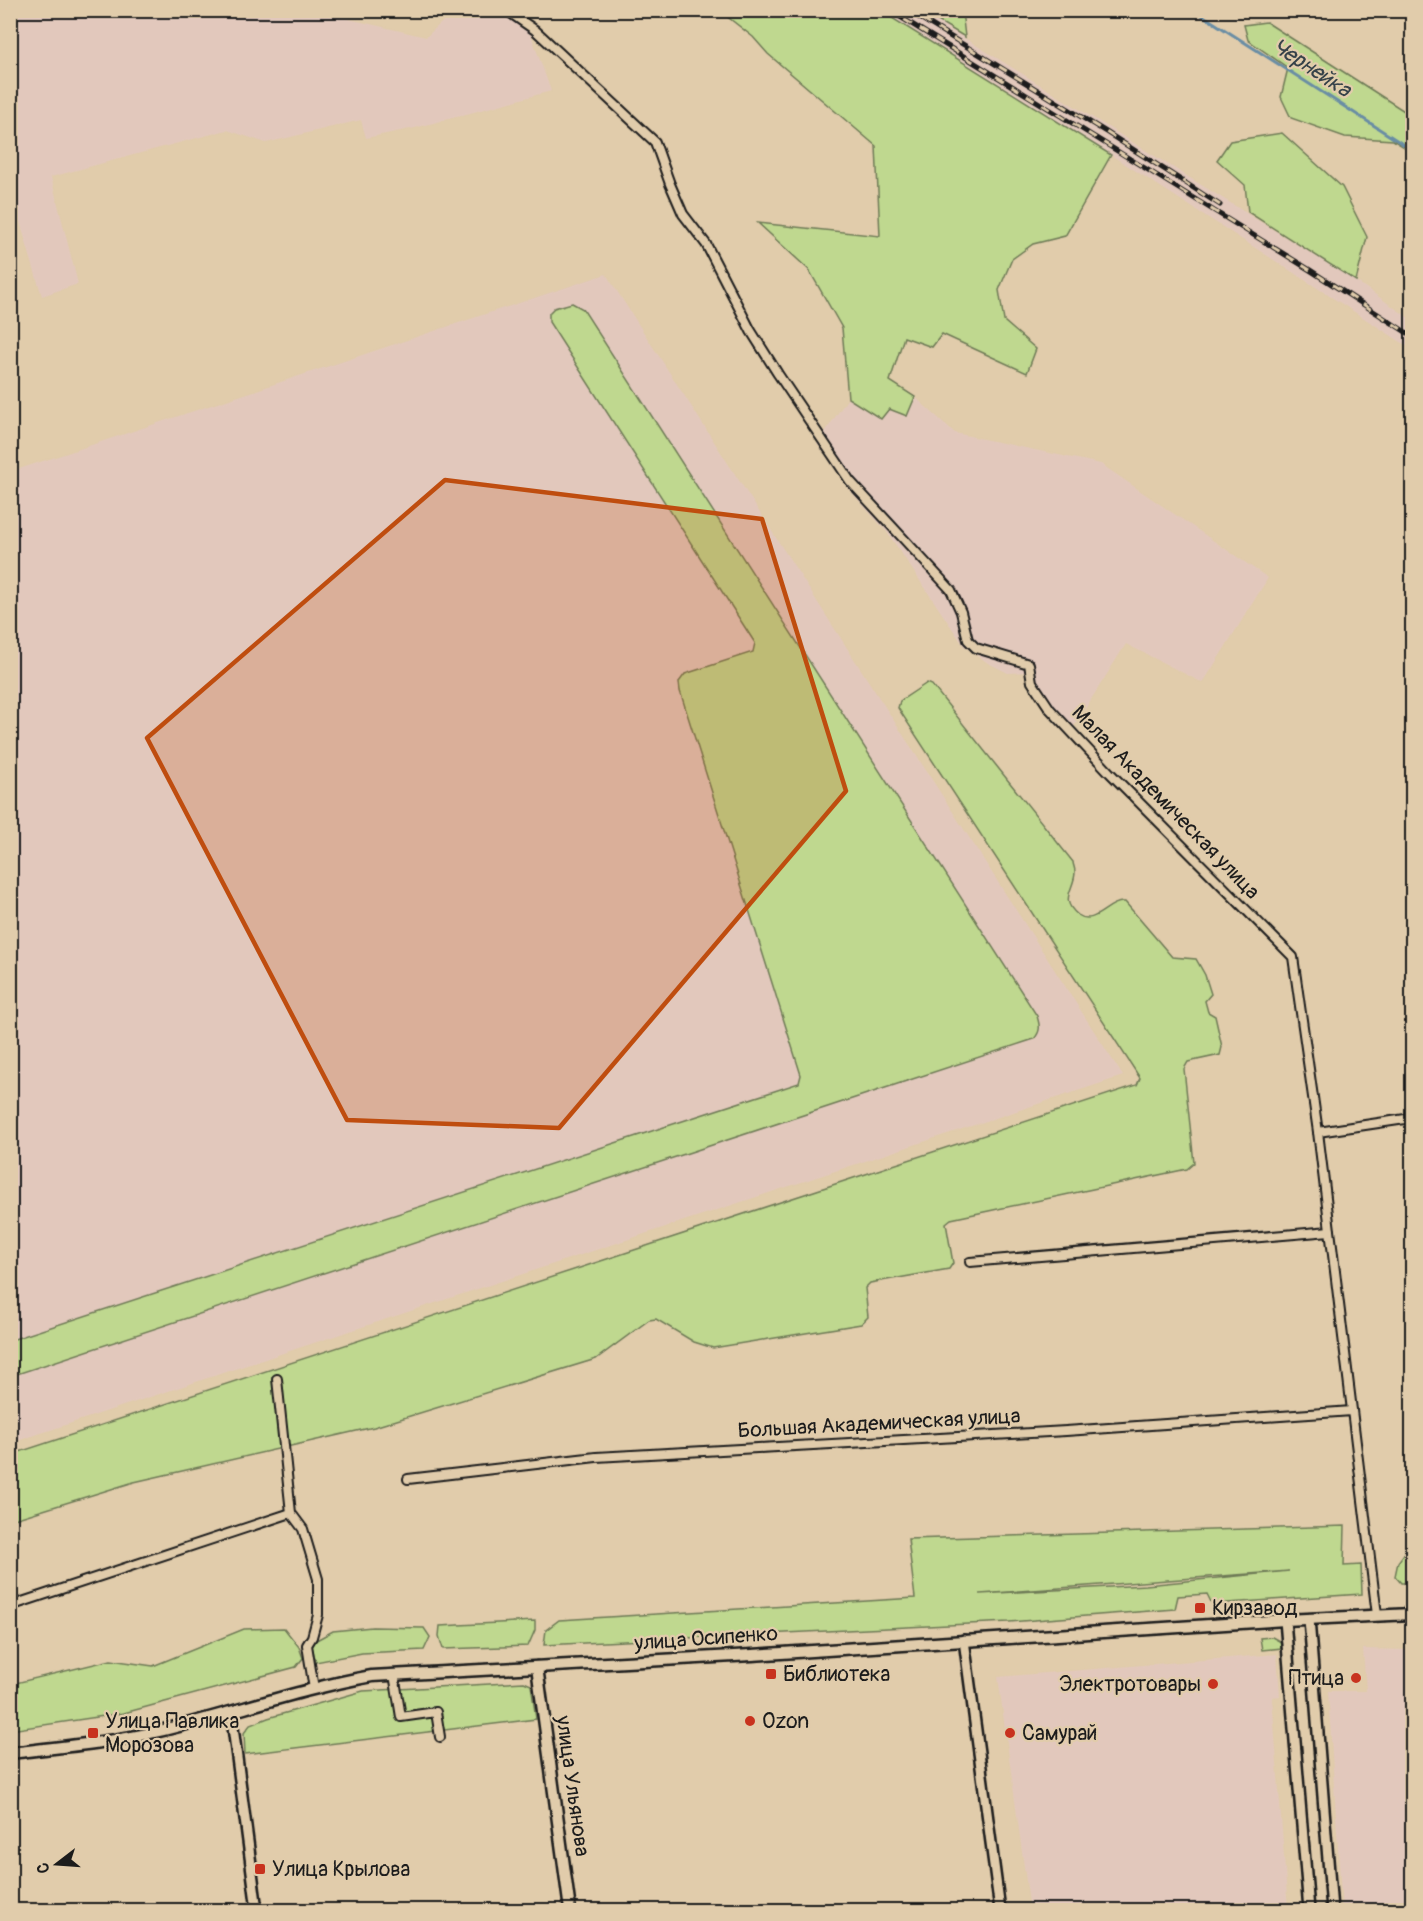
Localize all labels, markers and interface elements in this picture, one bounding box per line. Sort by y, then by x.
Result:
water label: Чернейка [1267,32,1358,105]
street label: Малая Академическая улица [1066,700,1265,905]
street label: Большая Академическая улица [737,1403,1021,1444]
place label: Кирзавод [1212,1595,1298,1622]
marker: Кирзавод [1193,1601,1207,1615]
street label: улица Осипенко [632,1620,779,1657]
place label: Библиотека [783,1661,890,1688]
place label: Птица [1289,1665,1344,1692]
marker: Библиотека [764,1667,778,1681]
place label: Электротовары [1059,1671,1201,1698]
marker: Птица [1349,1671,1363,1685]
marker: Электротовары [1206,1677,1220,1691]
place label: Улица Павлика Морозова [105,1708,239,1759]
place label: Ozon [762,1708,809,1735]
street label: улица Ульянова [549,1713,596,1858]
marker: Ozon [743,1714,757,1728]
place label: Самурай [1022,1720,1097,1747]
marker: Улица Павлика Морозова [86,1726,100,1740]
marker: Самурай [1003,1726,1017,1740]
north arrow [27,1834,87,1894]
place label: Улица Крылова [272,1856,410,1883]
text: С [33,1860,55,1876]
marker: Улица Крылова [253,1862,267,1876]

